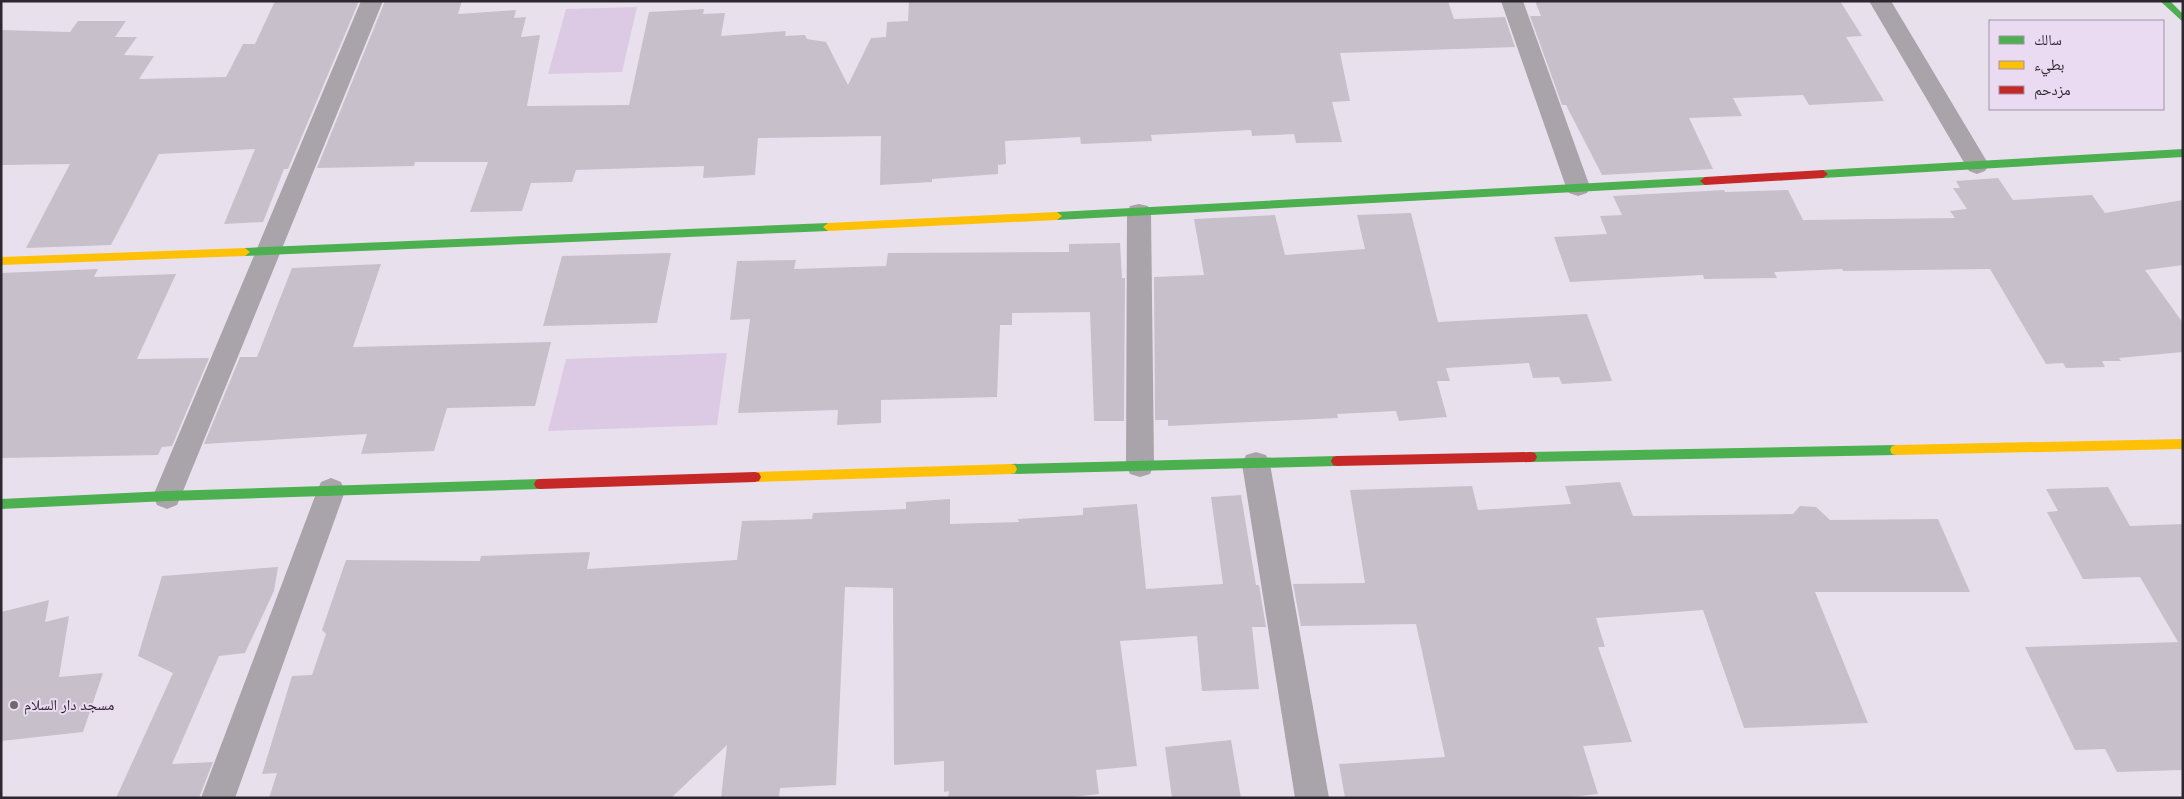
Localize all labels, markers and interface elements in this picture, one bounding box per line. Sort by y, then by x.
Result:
legend [1989,20,2164,110]
text: سالك [2034,31,2062,49]
text: بطيء [2034,56,2064,77]
text: مزدحم [2034,81,2071,100]
place label: مسجد دار السلام [24,696,114,715]
marker: مسجد دار السلام [8,699,20,711]

